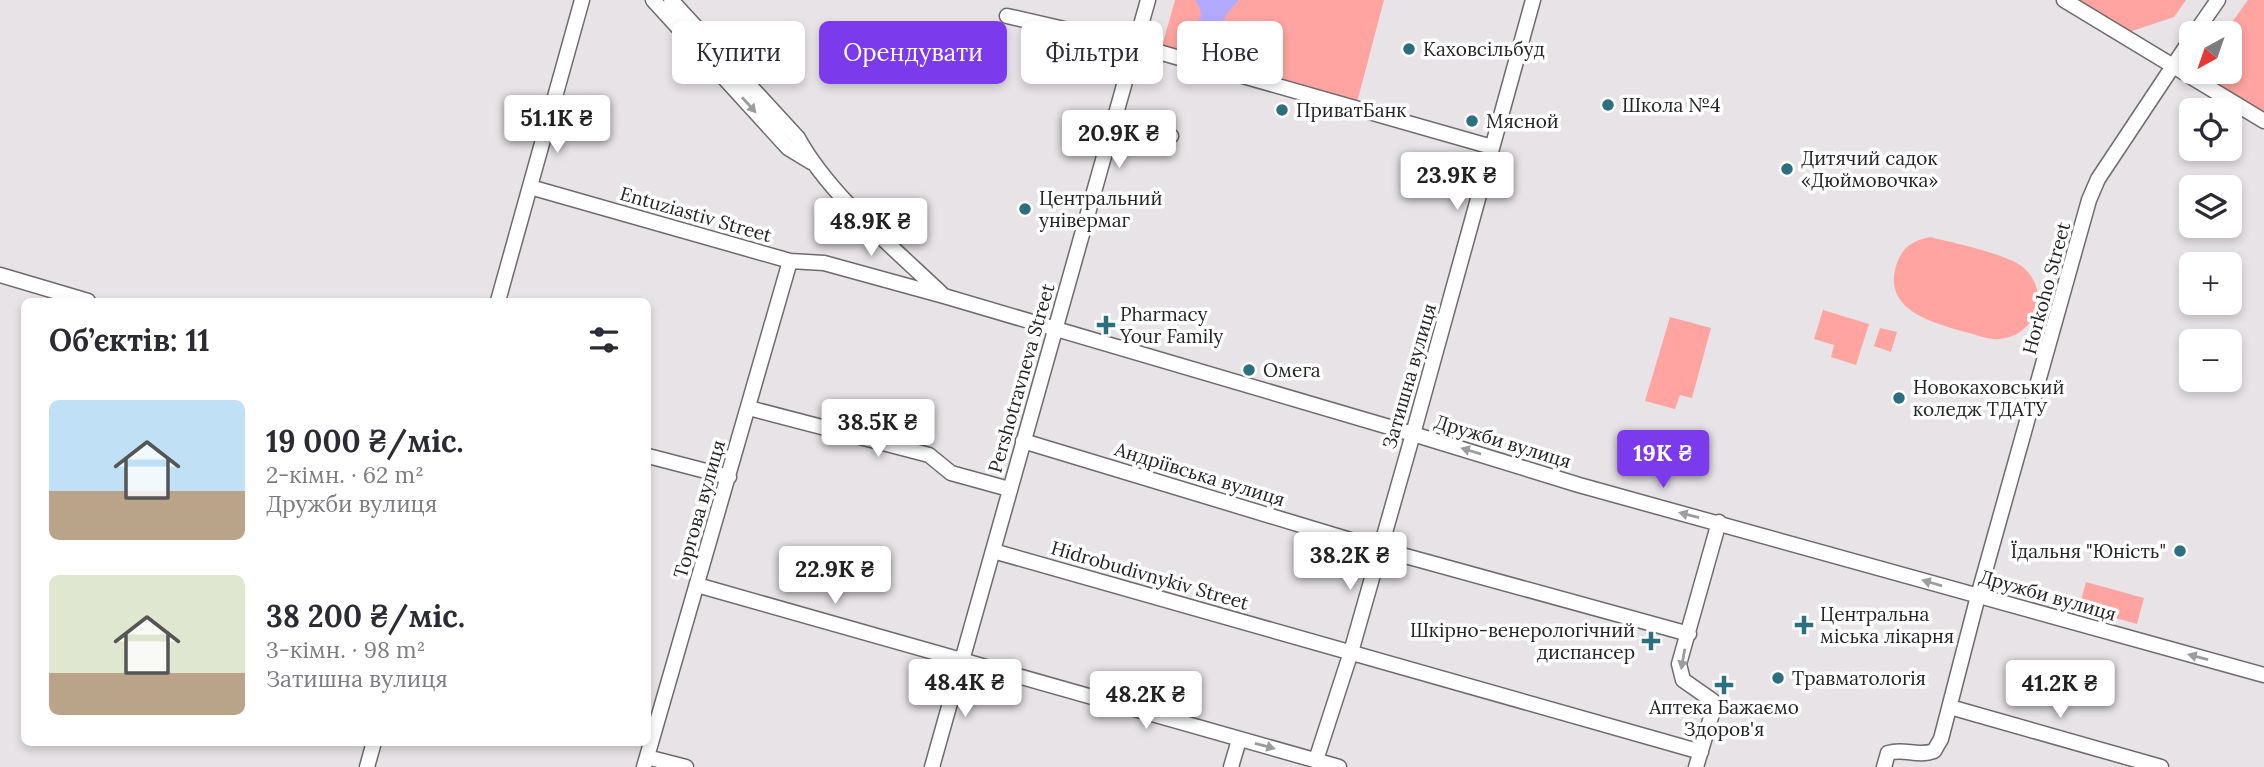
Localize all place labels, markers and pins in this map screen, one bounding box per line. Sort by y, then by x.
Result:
place label: Каховсільбуд [1423,37,1545,61]
marker: Каховсільбуд [1401,41,1417,57]
place label: Школа №4 [1622,93,1720,117]
pin: 51.1K ₴ [492,96,622,155]
marker: Школа №4 [1600,97,1616,113]
place label: ПриватБанк [1296,98,1407,122]
marker: ПриватБанк [1274,102,1290,118]
place label: Мясной [1486,109,1559,133]
pin: 20.9K ₴ [1054,110,1184,170]
marker: Мясной [1464,113,1480,129]
place label: Дитячий садок «Дюймовочка» [1801,146,1938,192]
pin: 23.9K ₴ [1392,152,1522,212]
marker: Дитячий садок «Дюймовочка» [1779,161,1795,177]
place label: Центральний універмаг [1039,186,1163,232]
pin: 48.9K ₴ [806,198,936,258]
marker: Центральний універмаг [1017,201,1033,217]
place label: Pharmacy Your Family [1119,302,1223,348]
marker: Pharmacy Your Family [1098,317,1114,333]
place label: Омега [1263,358,1321,382]
marker: Омега [1241,362,1257,378]
place label: Новокаховський коледж ТДАТУ [1913,375,2064,421]
marker: Новокаховський коледж ТДАТУ [1891,390,1907,406]
pin: 38.5K ₴ [813,400,943,459]
pin: 19K ₴ [1614,430,1712,490]
pin: 38.2K ₴ [1285,532,1415,592]
place label: Їдальня "Юність" [2011,539,2166,563]
marker: Їдальня "Юність" [2172,543,2188,559]
pin: 22.9K ₴ [770,546,900,606]
place label: Центральна міська лікарня [1820,602,1954,648]
marker: Центральна міська лікарня [1794,615,1814,635]
place label: Шкірно-венерологічний диспансер [1410,618,1635,664]
marker: Шкірно-венерологічний диспансер [1641,631,1661,651]
pin: 48.4K ₴ [900,660,1030,719]
pin: 41.2K ₴ [1995,660,2125,720]
place label: Травматологія [1792,666,1926,690]
marker: Травматологія [1770,670,1786,686]
pin: 48.2K ₴ [1081,672,1211,731]
marker: Аптека Бажаємо Здоров'я [1716,677,1732,693]
place label: Аптека Бажаємо Здоров'я [1648,695,1799,741]

